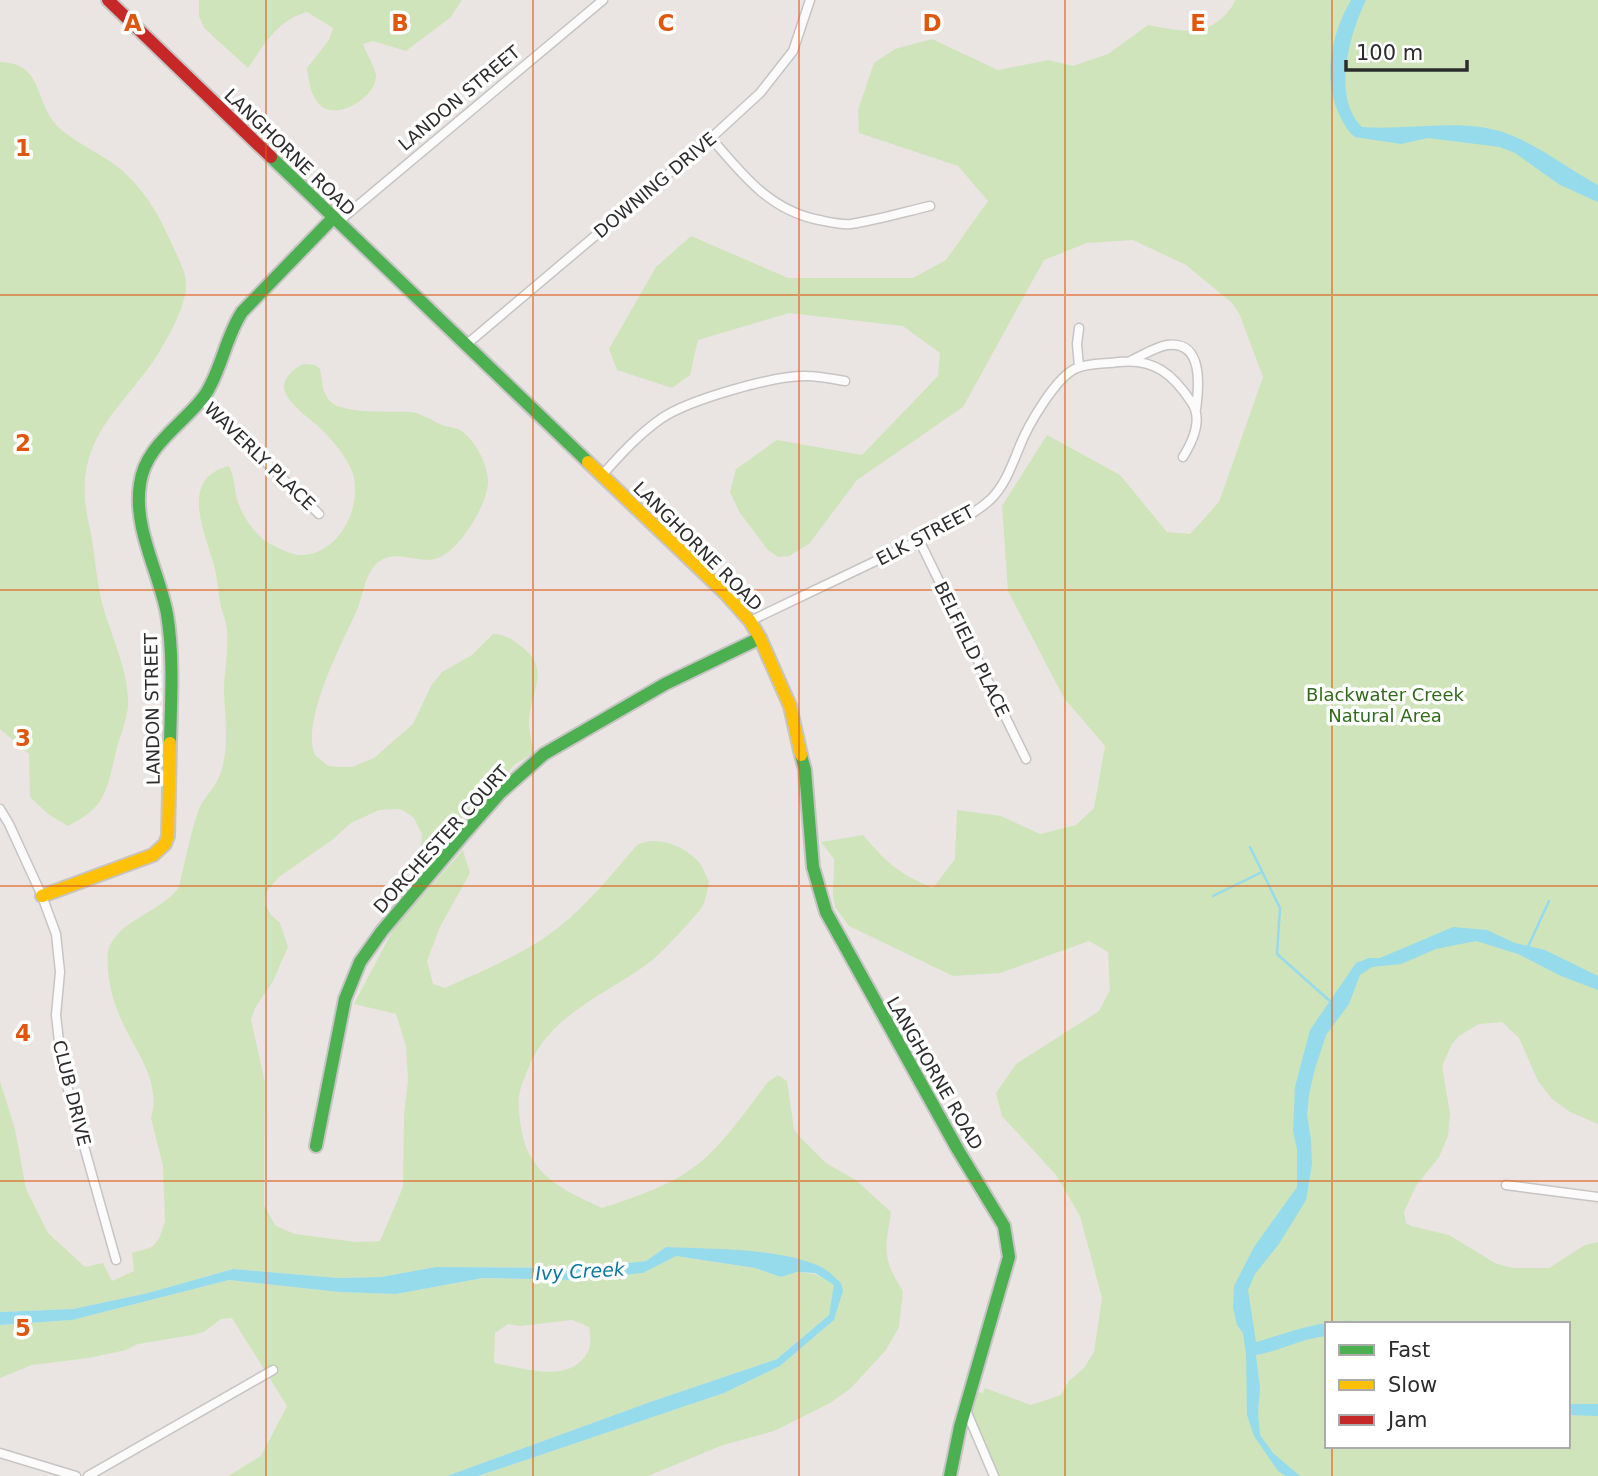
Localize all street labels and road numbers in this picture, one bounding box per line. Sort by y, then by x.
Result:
street label: LANDON STREET [394,40,525,155]
street label: LANGHORNE ROAD [220,84,360,220]
street label: DOWNING DRIVE [590,128,720,242]
street label: WAVERLY PLACE [200,398,320,514]
street label: LANGHORNE ROAD [629,477,767,615]
street label: ELK STREET [873,500,978,570]
street label: BELFIELD PLACE [930,578,1014,720]
street label: LANDON STREET [140,632,164,785]
street label: DORCHESTER COURT [369,760,513,917]
street label: LANGHORNE ROAD [883,993,987,1153]
street label: CLUB DRIVE [49,1038,95,1148]

